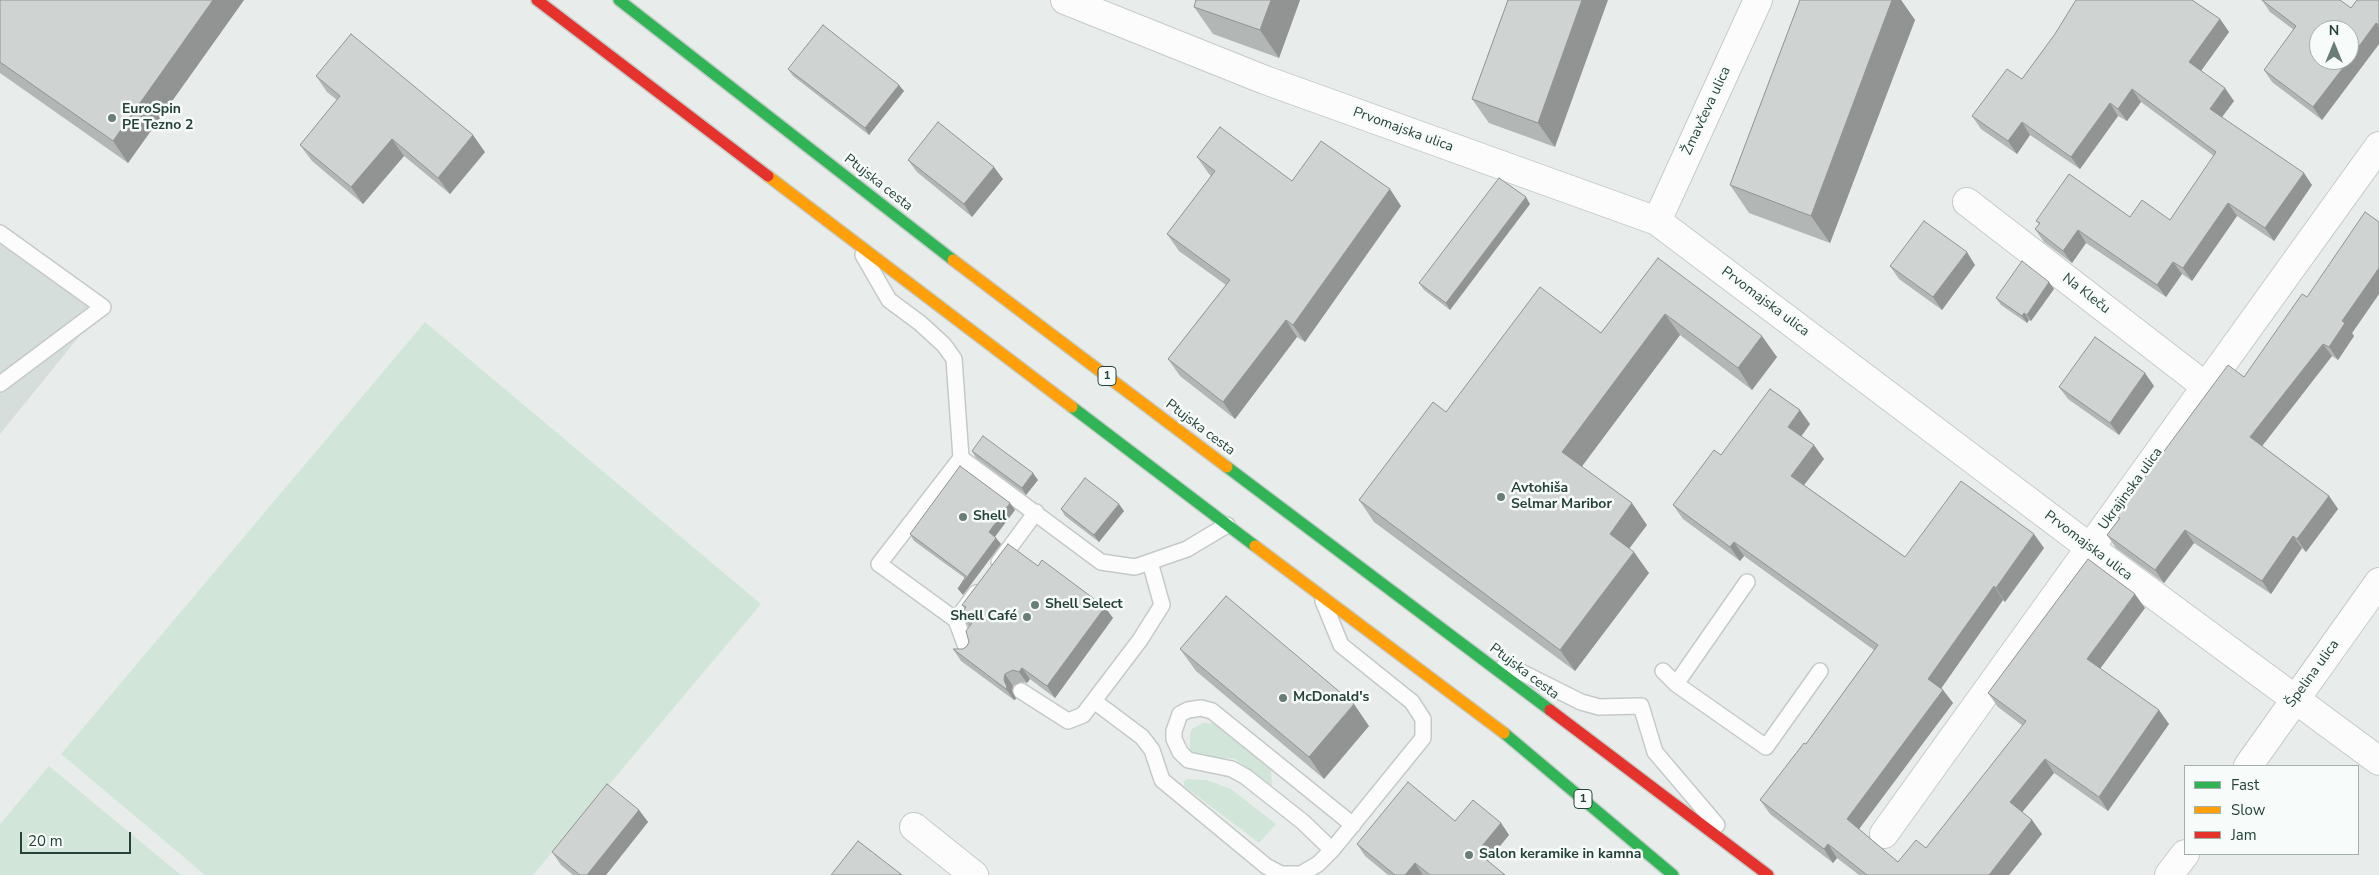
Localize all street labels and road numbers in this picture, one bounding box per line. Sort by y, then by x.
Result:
street label: Žmavčeva ulica [1679,64,1735,158]
street label: Prvomajska ulica [1351,104,1455,156]
street label: Ptujska cesta [840,151,916,215]
street label: Prvomajska ulica [1718,264,1812,340]
street label: Na Kleču [2059,270,2113,318]
road number: 1 [1098,366,1116,386]
street label: Ptujska cesta [1162,396,1238,460]
street label: Ukrajinska ulica [2095,444,2167,534]
street label: Prvomajska ulica [2041,508,2135,584]
street label: Špelina ulica [2283,637,2343,711]
street label: Ptujska cesta [1486,640,1562,704]
road number: 1 [1574,790,1592,809]

